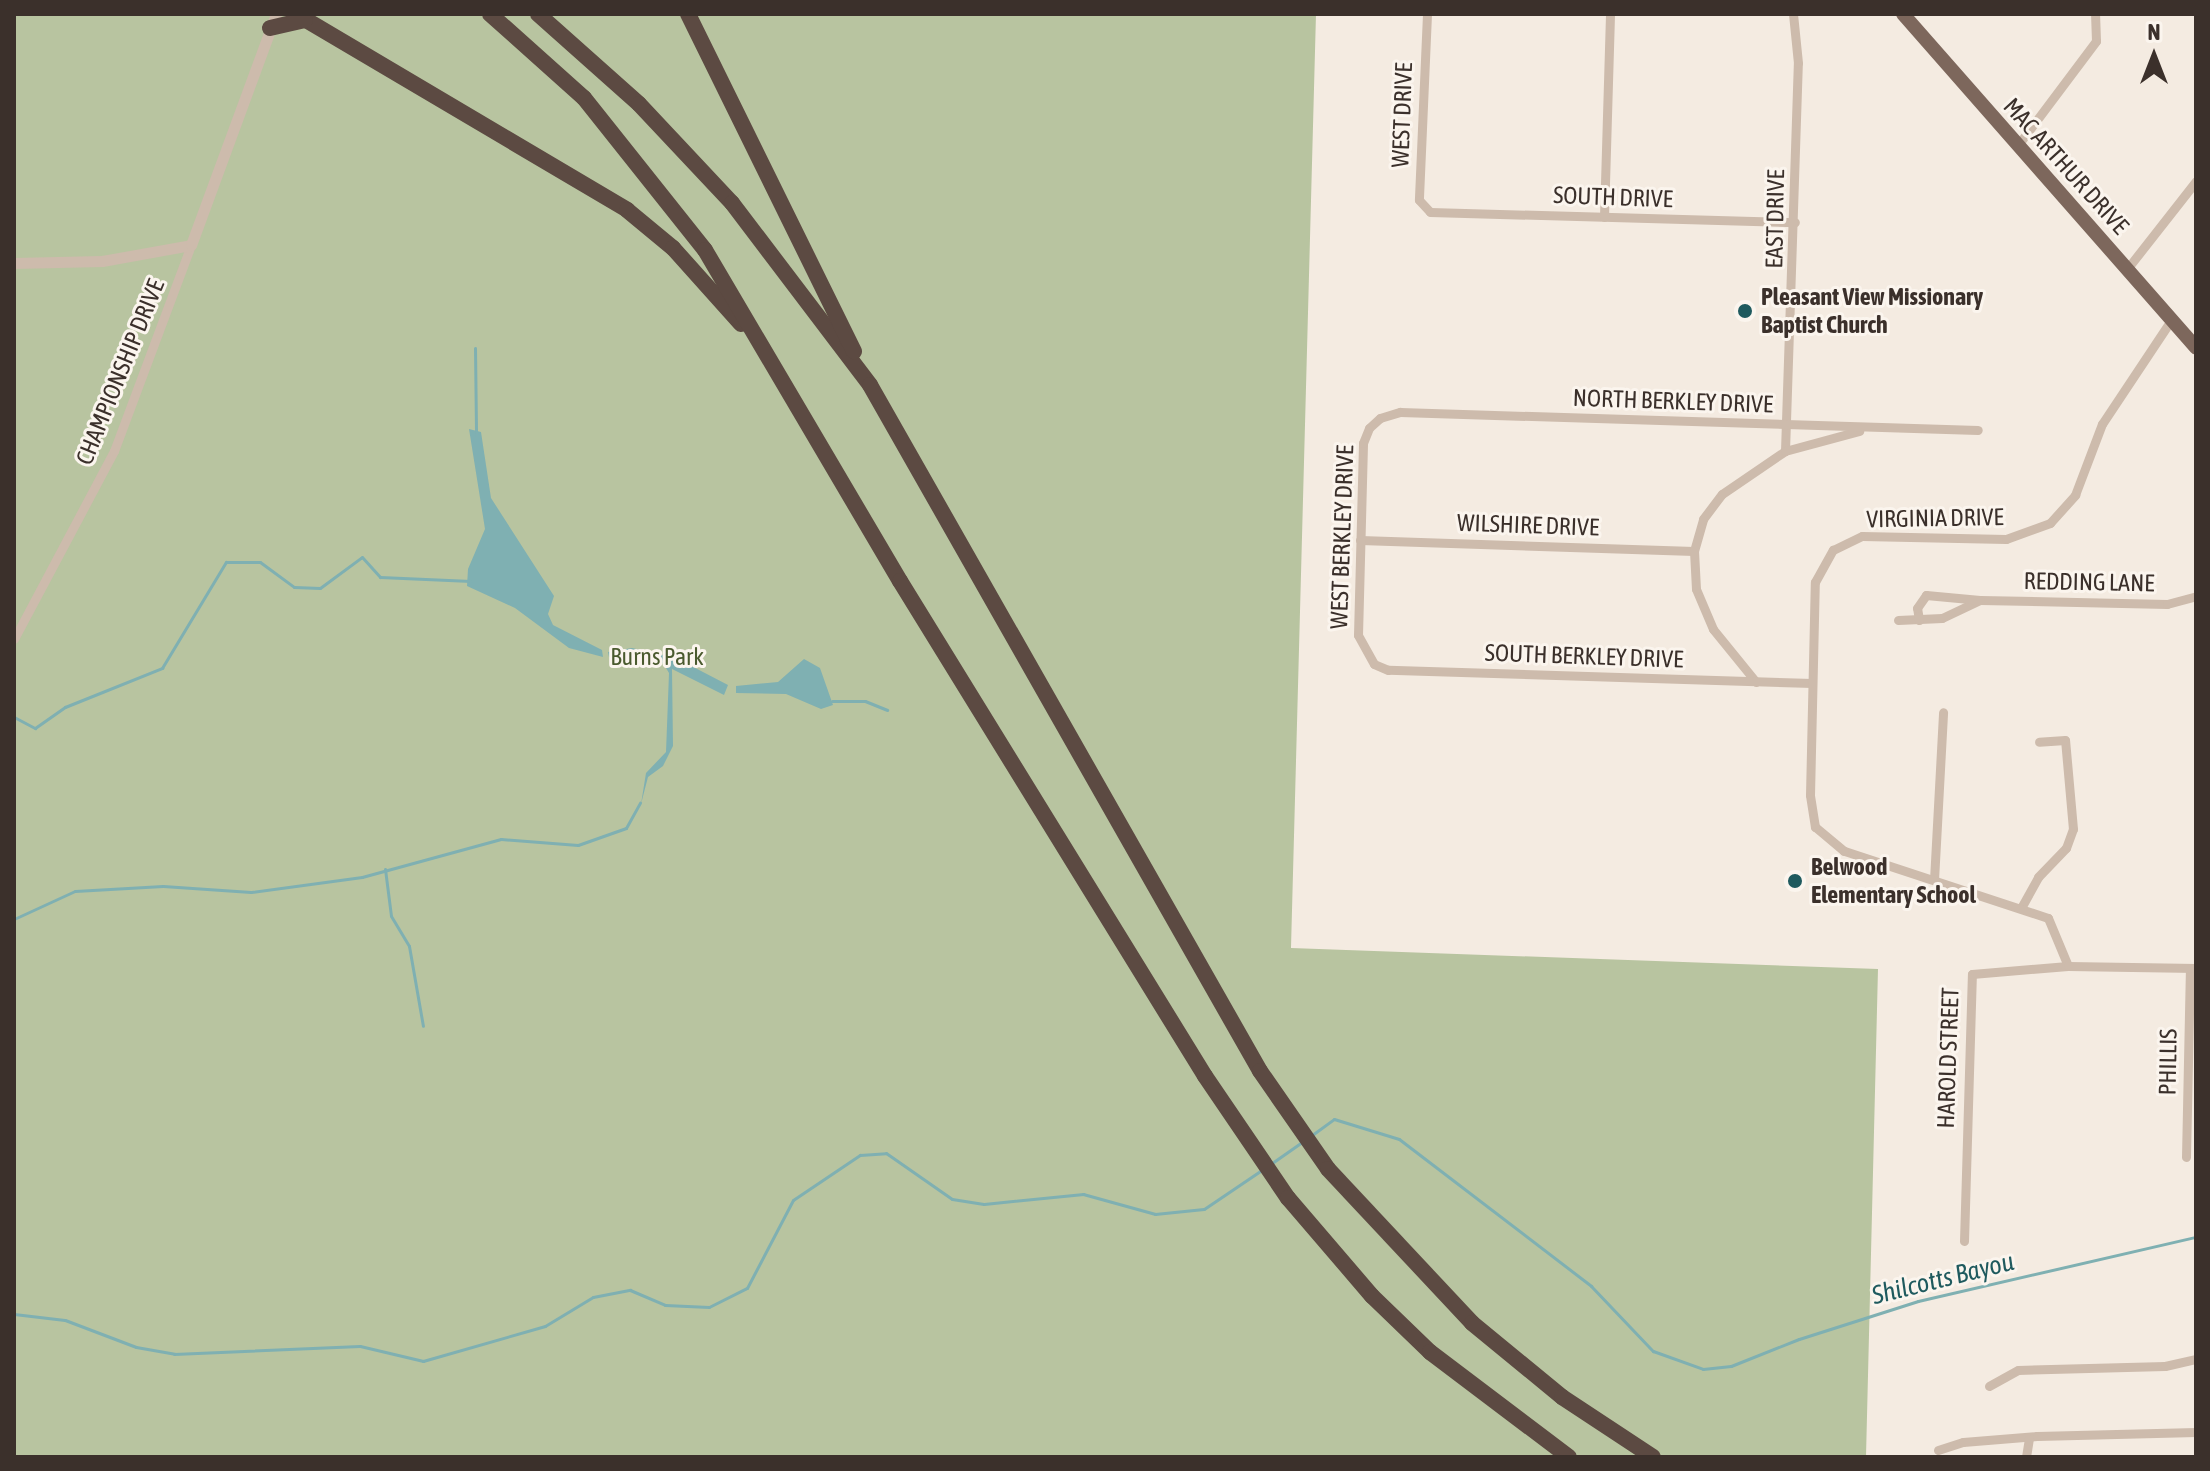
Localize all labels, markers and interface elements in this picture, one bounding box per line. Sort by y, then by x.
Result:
north arrow [2114,16,2194,96]
text: N [2148,19,2160,45]
street label: WEST DRIVE [1386,62,1418,168]
street label: MAC ARTHUR DRIVE [1997,92,2135,240]
street label: EAST DRIVE [1760,169,1790,269]
street label: SOUTH DRIVE [1553,181,1673,213]
street label: CHAMPIONSHIP DRIVE [70,275,170,469]
place label: Pleasant View Missionary Baptist Church [1761,283,1983,339]
marker: Pleasant View Missionary Baptist Church [1736,302,1754,320]
street label: NORTH BERKLEY DRIVE [1572,383,1774,419]
street label: WEST BERKLEY DRIVE [1324,445,1360,629]
street label: VIRGINIA DRIVE [1866,502,2004,534]
street label: WILSHIRE DRIVE [1457,508,1599,542]
street label: REDDING LANE [2023,566,2155,598]
street label: SOUTH BERKLEY DRIVE [1484,638,1684,674]
park label: Burns Park [610,643,704,671]
place label: Belwood Elementary School [1811,853,1976,909]
marker: Belwood Elementary School [1786,872,1804,890]
street label: HAROLD STREET [1931,987,1965,1129]
street label: PHILLIS [2153,1028,2183,1096]
water label: Shilcotts Bayou [1869,1246,2017,1312]

